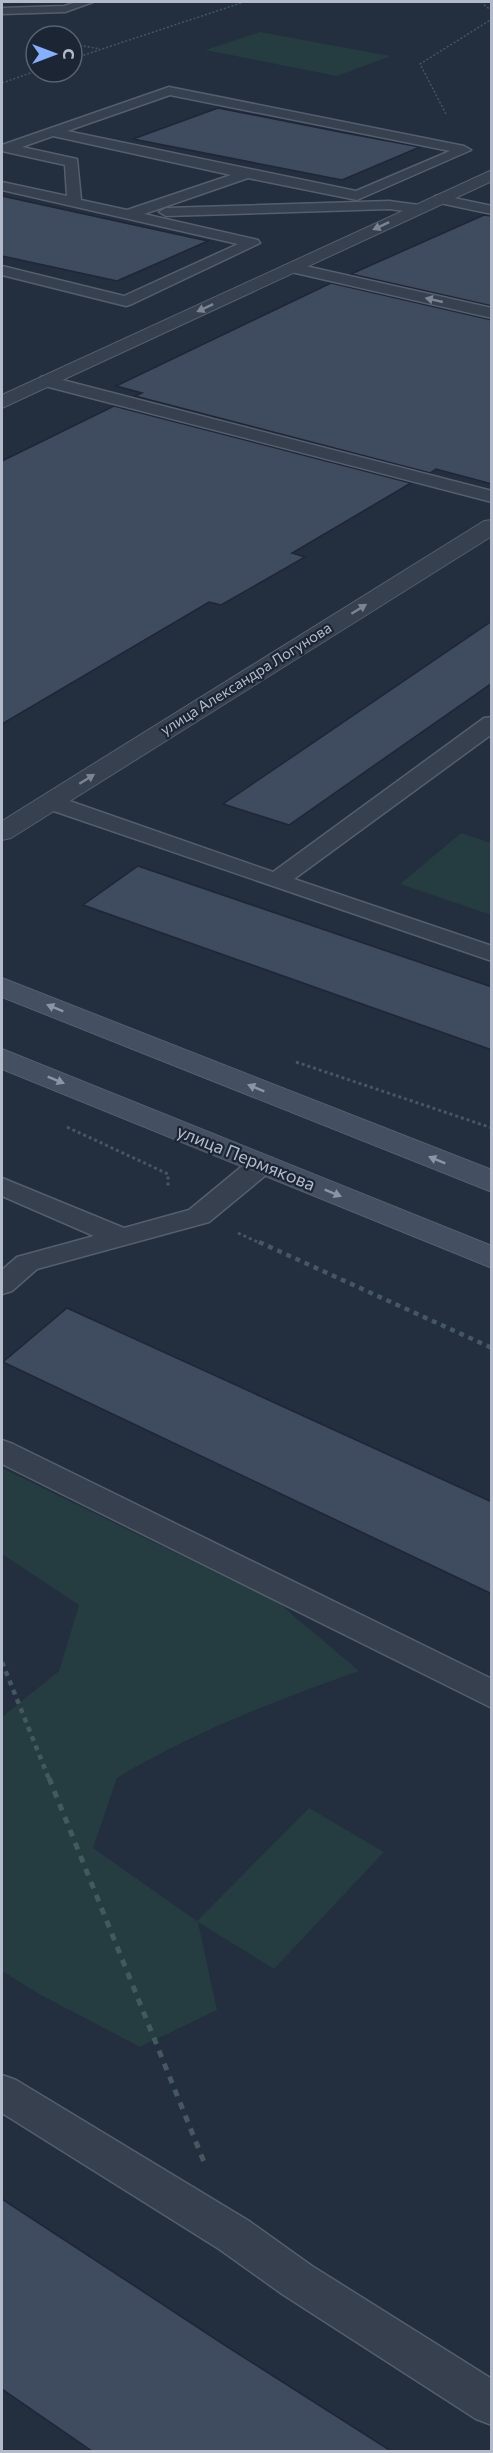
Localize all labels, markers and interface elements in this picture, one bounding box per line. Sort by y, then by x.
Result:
north arrow [24,24,84,84]
text: С [60,49,79,60]
one-way arrow [373,222,390,231]
one-way arrow [425,294,444,304]
one-way arrow [196,304,213,313]
one-way arrow [351,604,367,615]
street label: улица Александра Логунова [157,618,334,738]
one-way arrow [79,774,95,785]
one-way arrow [46,1003,64,1013]
one-way arrow [47,1075,65,1085]
one-way arrow [247,1083,265,1092]
street label: улица Пермякова [174,1119,319,1195]
one-way arrow [428,1155,446,1164]
one-way arrow [325,1188,343,1198]

